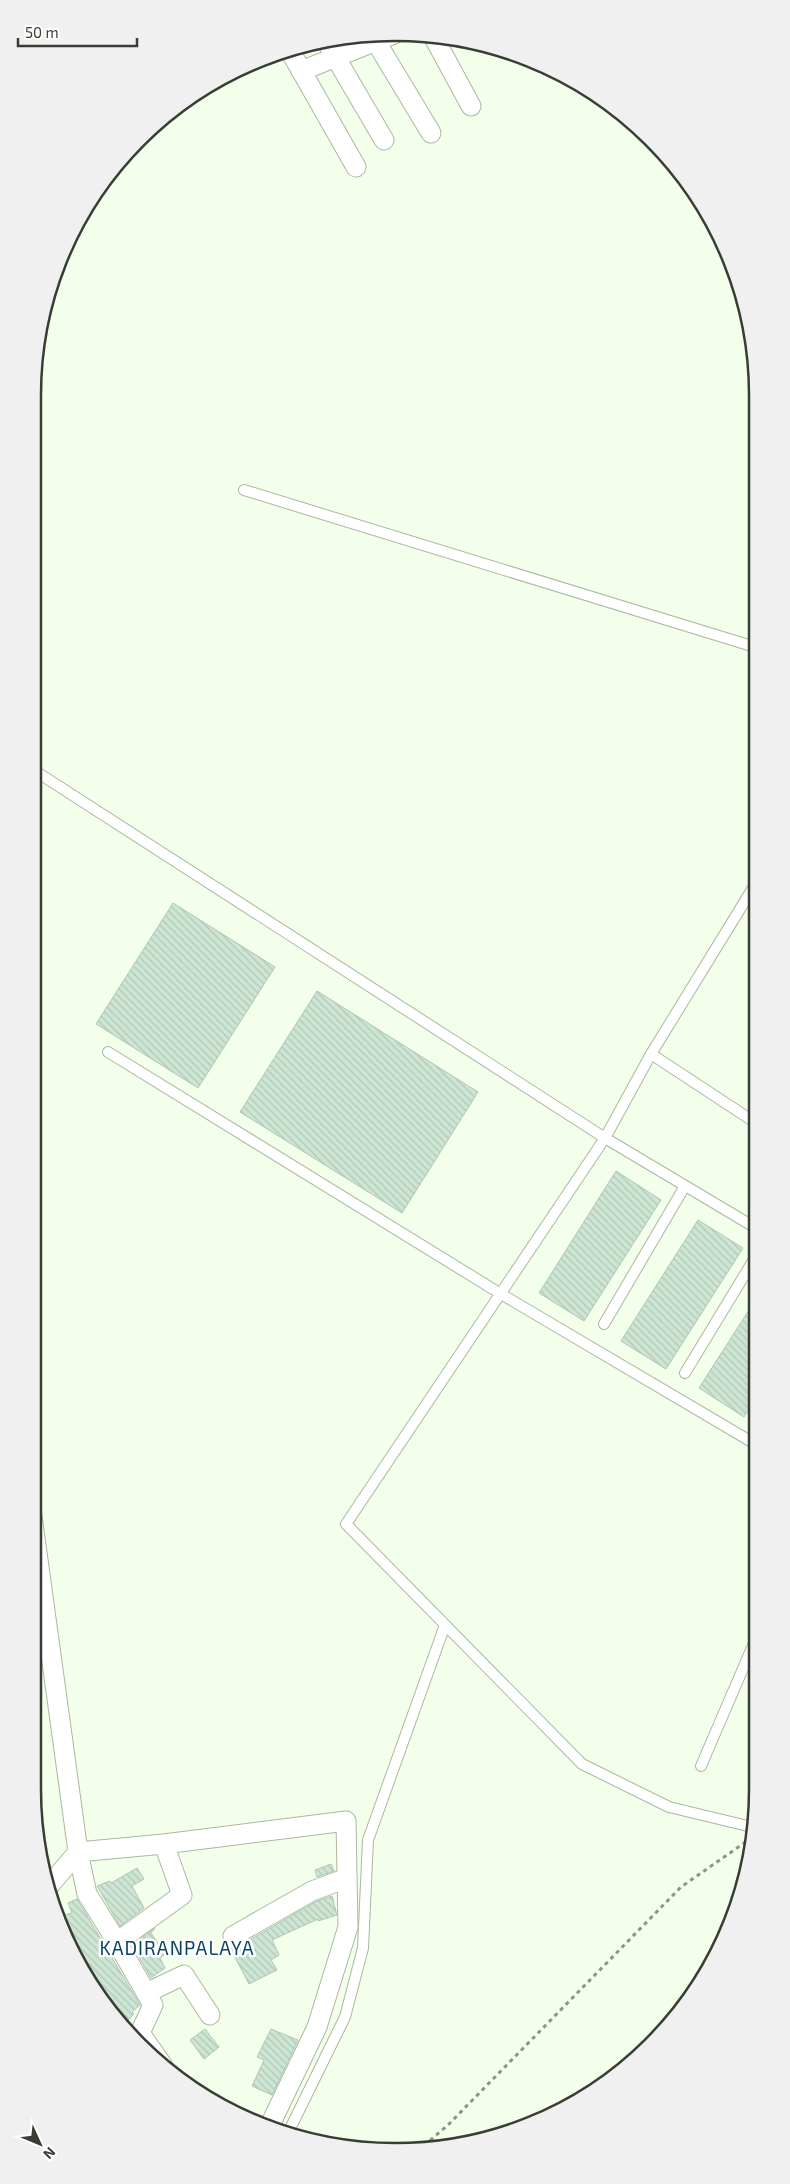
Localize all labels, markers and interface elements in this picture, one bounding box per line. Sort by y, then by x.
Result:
scale bar [18,15,136,47]
text: 50 m [25,23,59,41]
district label: KADIRANPALAYA [99,1936,255,1959]
north arrow [15,2119,65,2169]
text: N [40,2144,59,2163]

